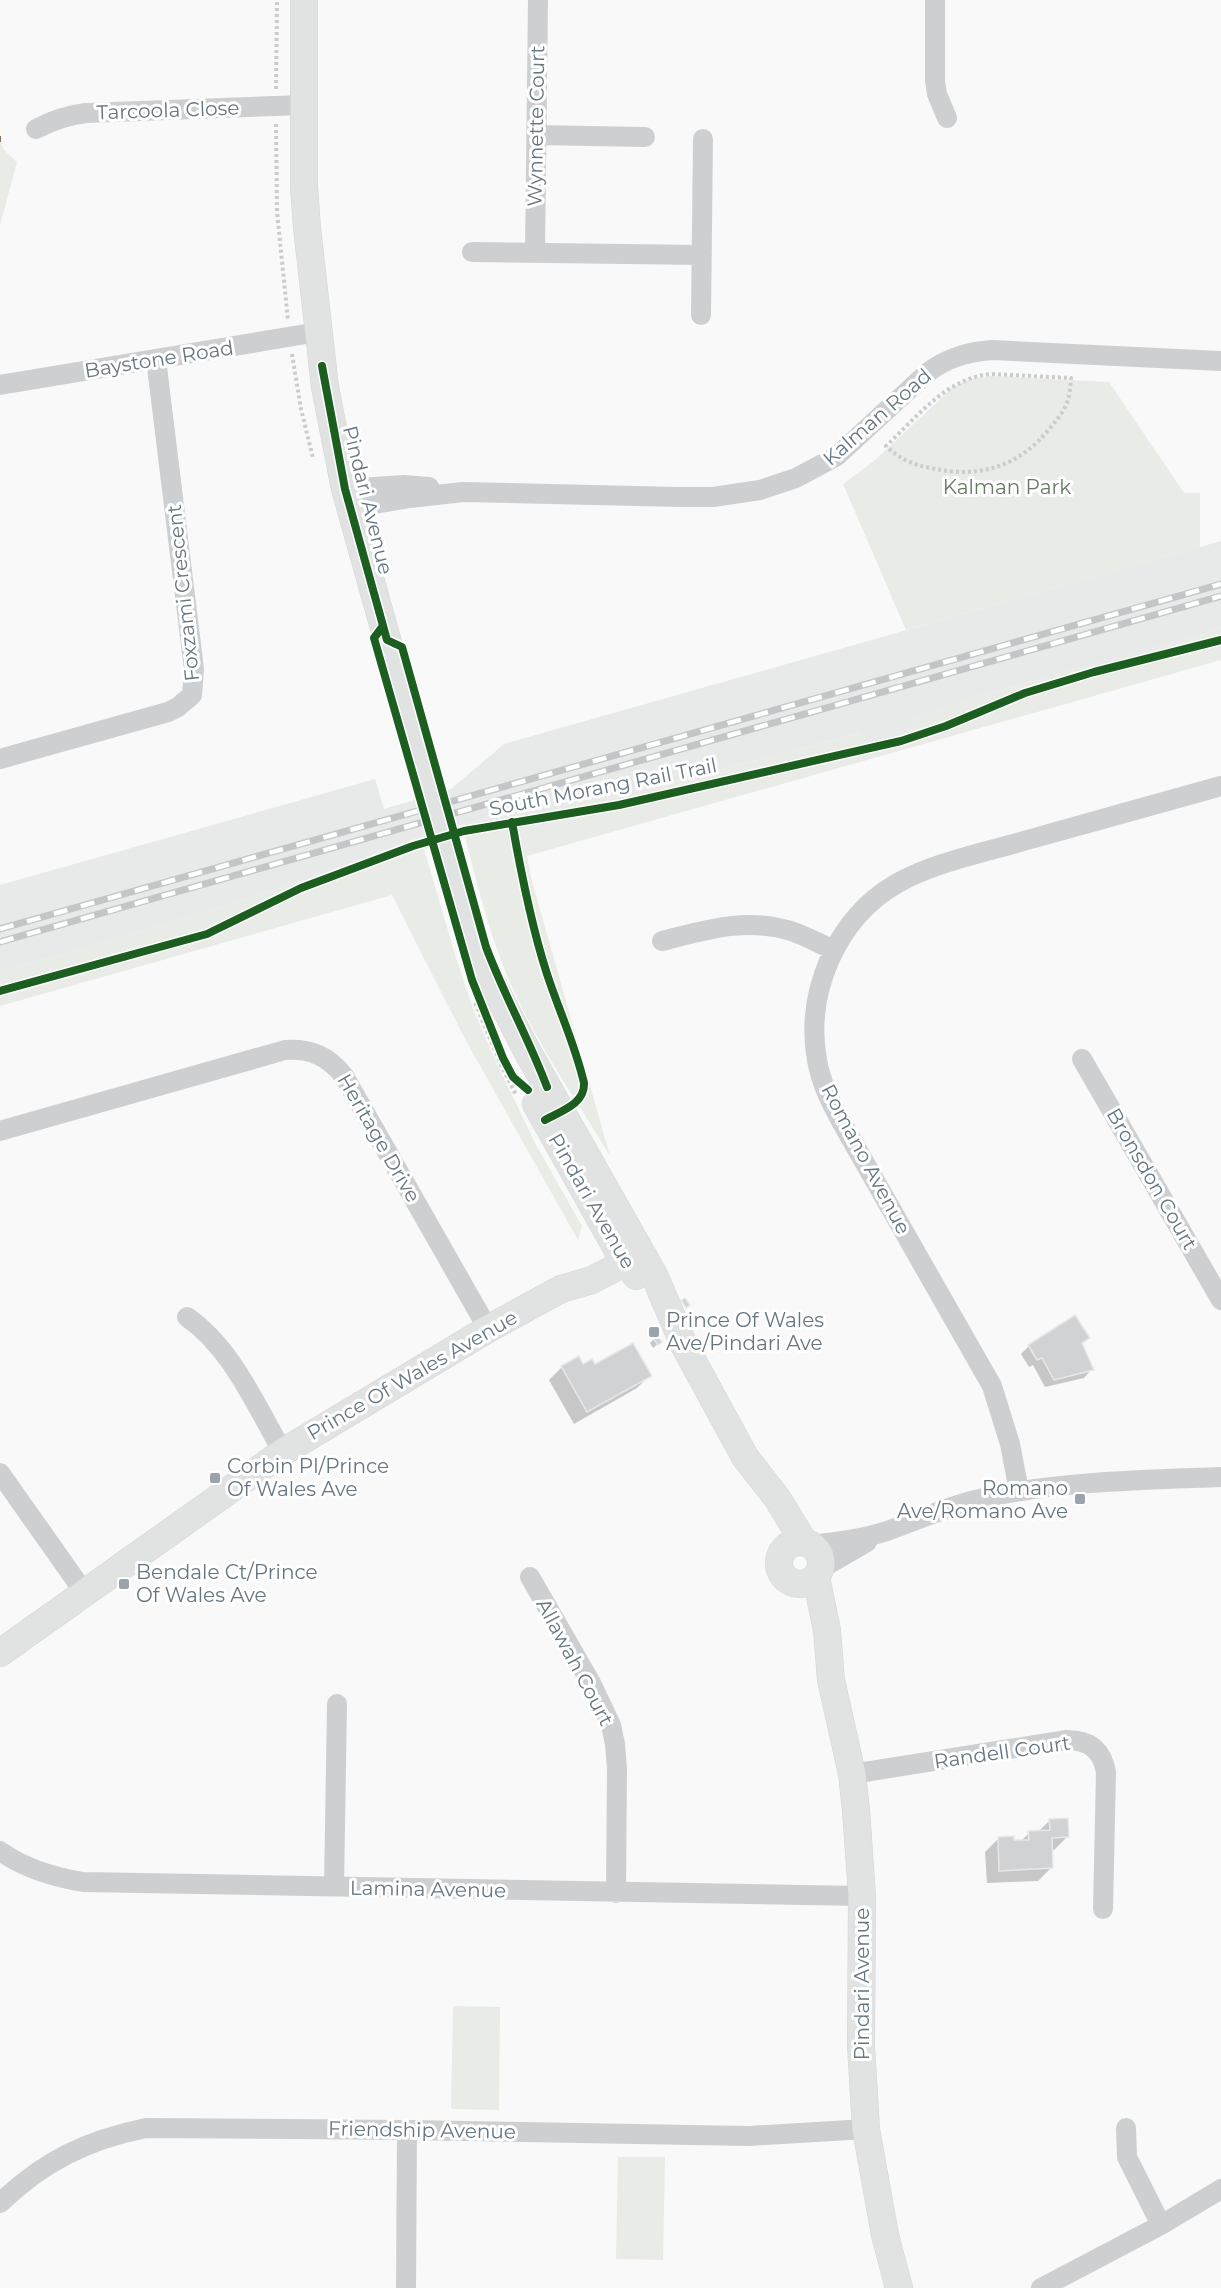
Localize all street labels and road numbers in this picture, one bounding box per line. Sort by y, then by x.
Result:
street label: Wynnette Court [523,45,549,207]
street label: Tarcoola Close [96,96,240,124]
street label: Baystone Road [83,335,235,383]
street label: Kalman Road [818,364,936,470]
street label: Pindari Avenue [338,423,398,577]
street label: Foxzami Crescent [162,504,204,682]
street label: South Morang Rail Trail [487,753,719,821]
street label: Heritage Drive [333,1069,425,1207]
street label: Romano Avenue [816,1080,916,1238]
street label: Bronsdon Court [1102,1104,1202,1254]
street label: Pindari Avenue [543,1129,641,1273]
street label: Prince Of Wales Avenue [303,1305,521,1445]
street label: Allawah Court [531,1594,619,1730]
street label: Randell Court [932,1731,1072,1773]
street label: Lamina Avenue [350,1876,506,1902]
street label: Pindari Avenue [850,1908,874,2060]
street label: Friendship Avenue [328,2116,516,2144]

